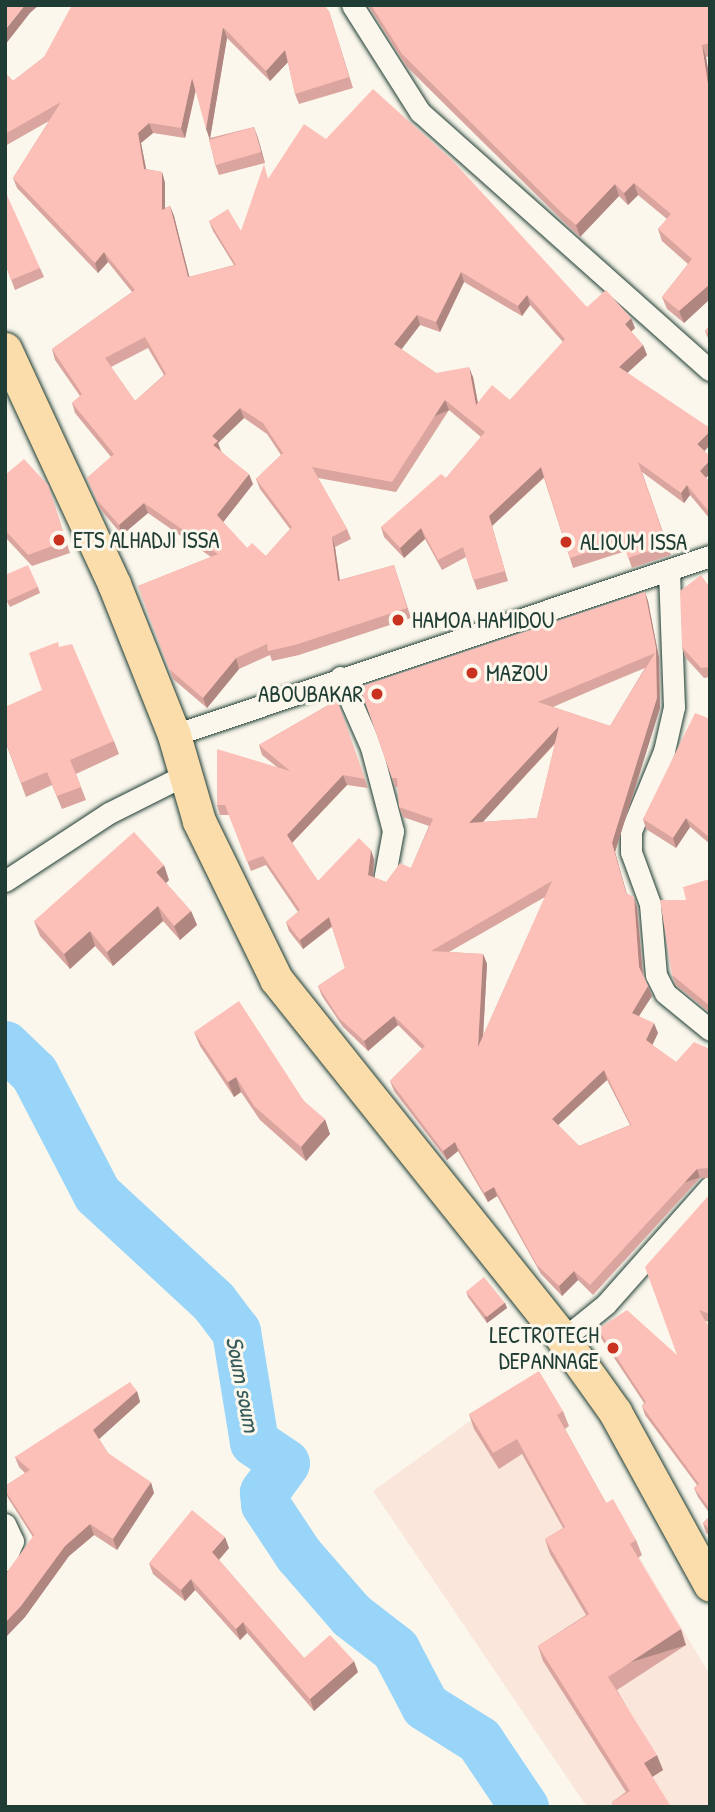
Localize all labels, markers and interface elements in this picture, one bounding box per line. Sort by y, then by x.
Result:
place label: ETS ALHADJI ISSA [73,526,219,554]
place label: ALIOUM ISSA [580,528,687,556]
marker: ETS ALHADJI ISSA [51,532,67,548]
marker: ALIOUM ISSA [558,534,574,550]
place label: HAMOA HAMIDOU [412,606,554,634]
marker: HAMOA HAMIDOU [390,612,406,628]
place label: MAZOU [486,659,548,687]
marker: MAZOU [464,665,480,681]
place label: ABOUBAKAR [258,680,363,708]
marker: ABOUBAKAR [369,686,385,702]
place label: LECTROTECH DEPANNAGE [489,1321,599,1375]
water label: Soum soum [220,1334,266,1434]
marker: LECTROTECH DEPANNAGE [605,1340,621,1356]

